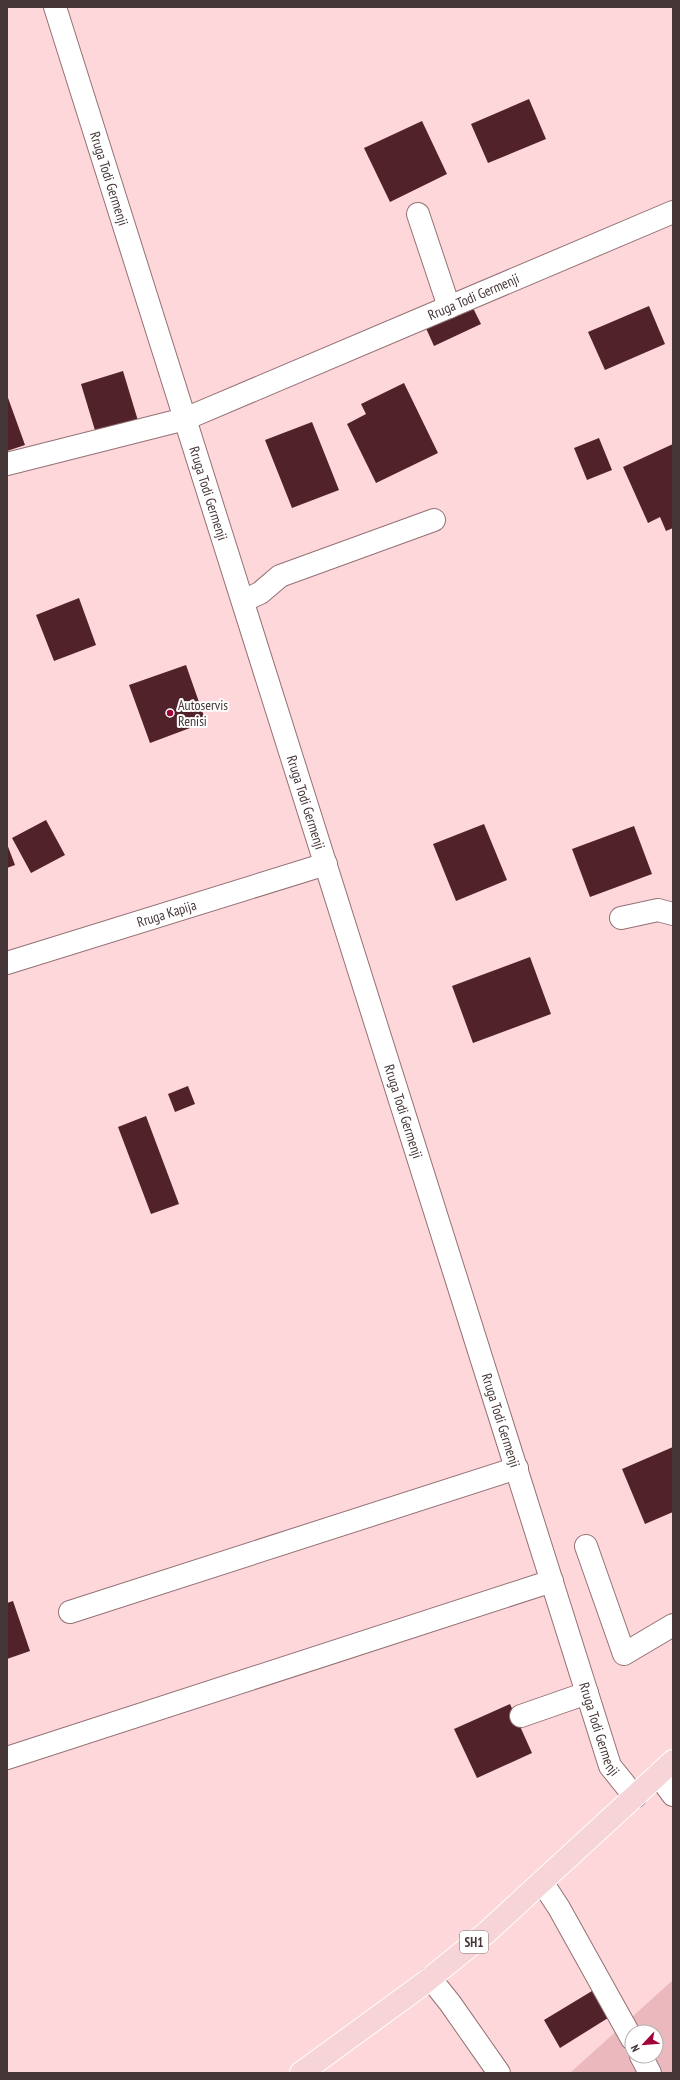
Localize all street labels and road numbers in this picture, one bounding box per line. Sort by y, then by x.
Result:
street label: Rruga Todi Germenji [86,129,132,228]
street label: Rruga Todi Germenji [425,269,522,324]
street label: Rruga Todi Germenji [185,444,232,543]
street label: Rruga Todi Germenji [283,753,329,852]
street label: Rruga Kapija [135,896,198,931]
street label: Rruga Todi Germenji [380,1062,427,1161]
street label: Rruga Todi Germenji [478,1371,524,1470]
street label: Rruga Todi Germenji [575,1680,623,1780]
road number: SH1 [460,1931,488,1953]

